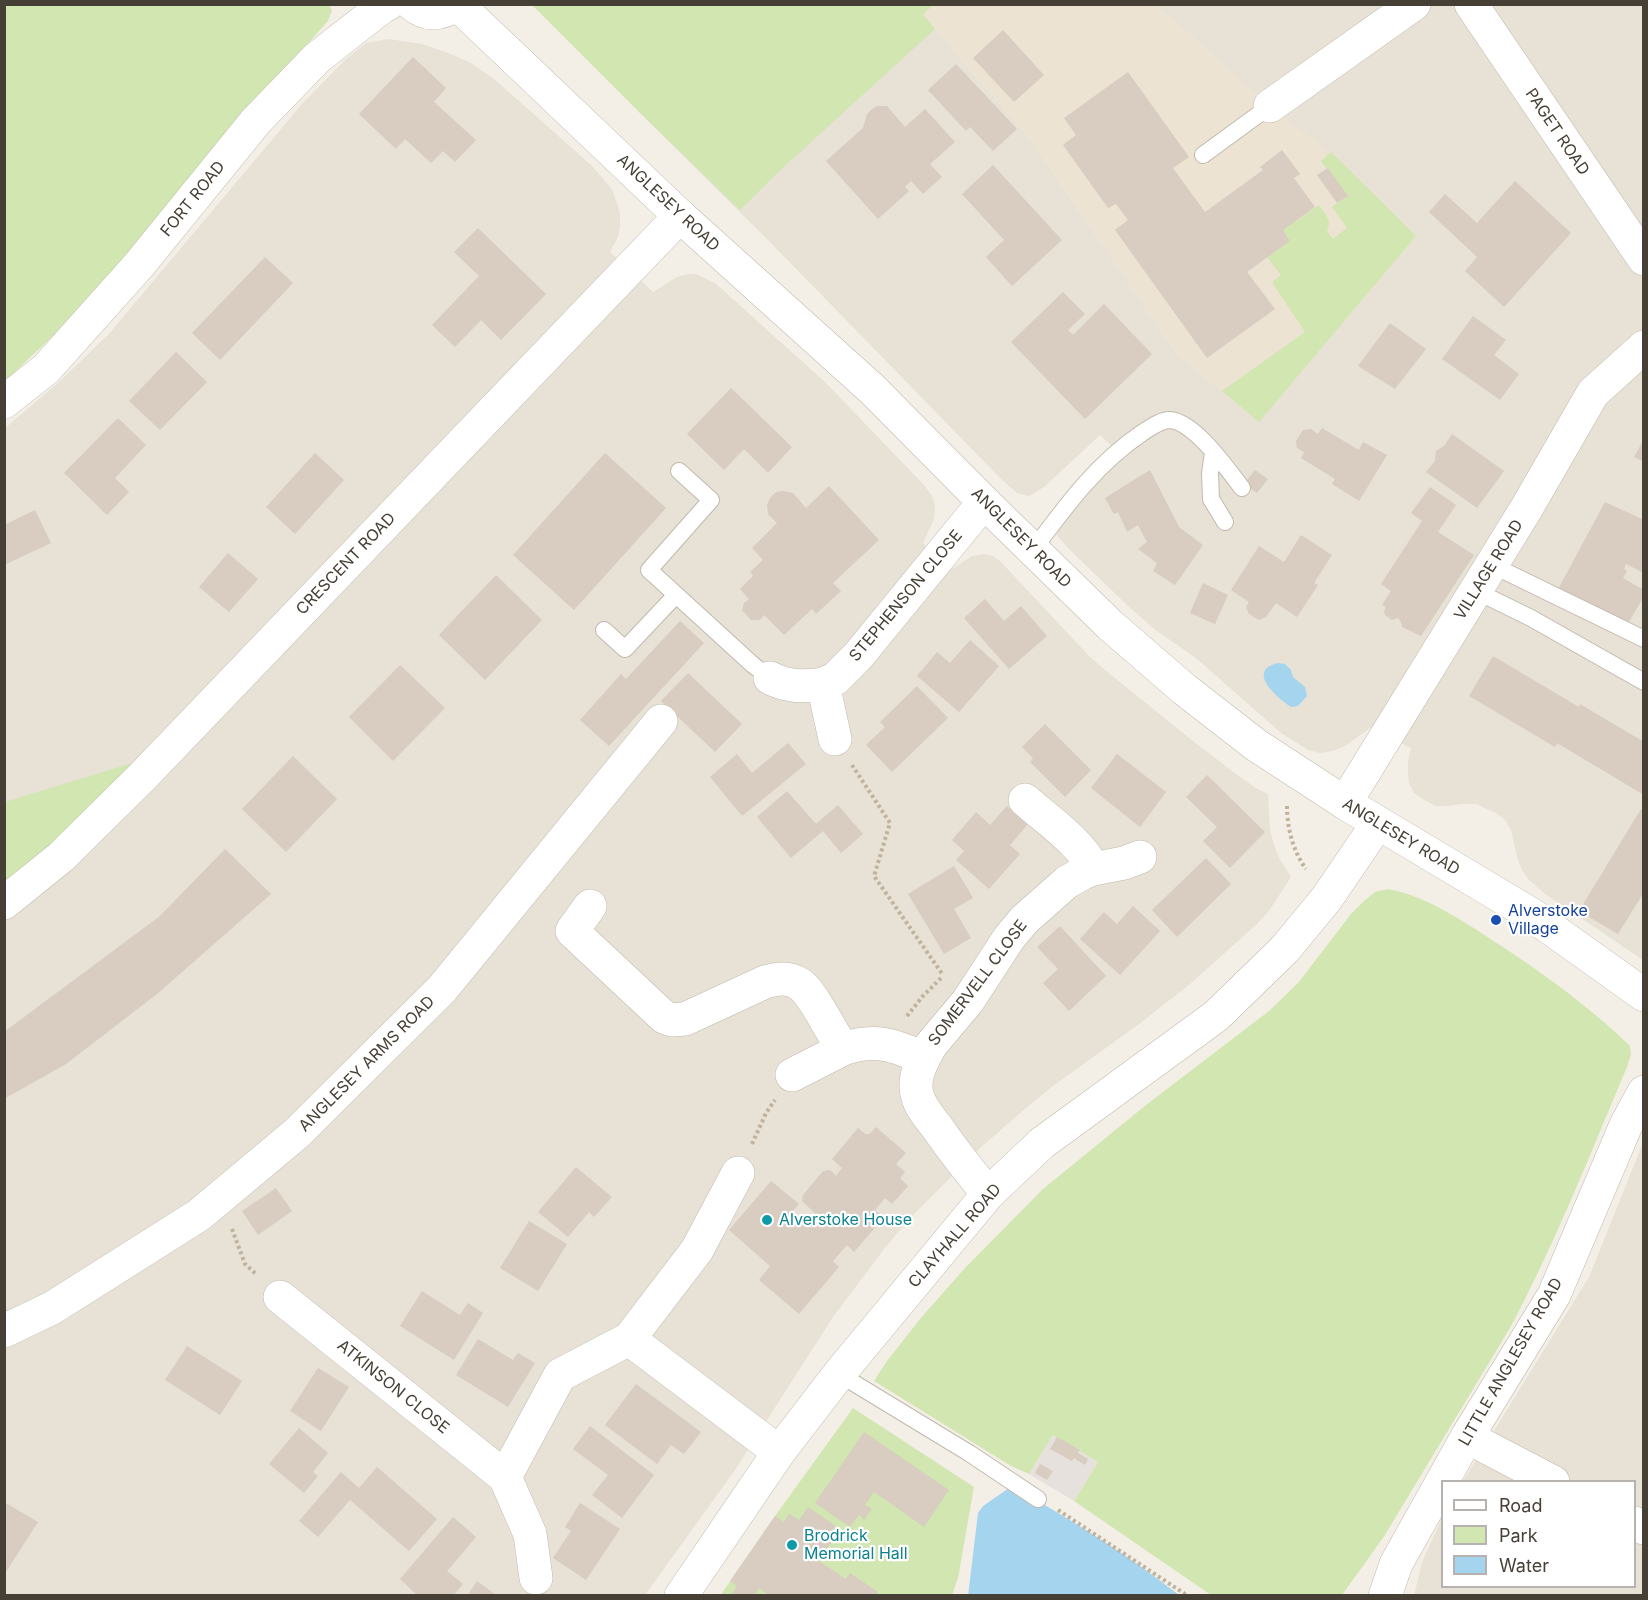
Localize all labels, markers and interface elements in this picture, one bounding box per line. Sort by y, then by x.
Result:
street label: PAGET ROAD [1521,85,1593,179]
street label: ANGLESEY ROAD [613,150,723,256]
street label: FORT ROAD [157,157,229,241]
street label: ANGLESEY ROAD [967,484,1075,592]
street label: CRESCENT ROAD [292,509,400,619]
street label: VILLAGE ROAD [1451,516,1527,624]
street label: STEPHENSON CLOSE [845,526,967,666]
street label: ANGLESEY ROAD [1339,794,1463,880]
place label: Alverstoke Village [1508,901,1588,939]
marker: Alverstoke Village [1489,913,1503,927]
street label: SOMERVELL CLOSE [925,916,1031,1050]
street label: ANGLESEY ARMS ROAD [295,992,439,1136]
street label: CLAYHALL ROAD [905,1180,1005,1292]
place label: Alverstoke House [779,1210,912,1230]
marker: Alverstoke House [760,1213,774,1227]
street label: LITTLE ANGLESEY ROAD [1455,1275,1567,1449]
street label: ATKINSON CLOSE [333,1336,453,1438]
legend [1441,1480,1636,1588]
text: Road [1499,1495,1542,1516]
text: Park [1499,1525,1538,1546]
place label: Brodrick Memorial Hall [804,1526,908,1564]
marker: Brodrick Memorial Hall [785,1538,799,1552]
text: Water [1499,1555,1549,1576]

